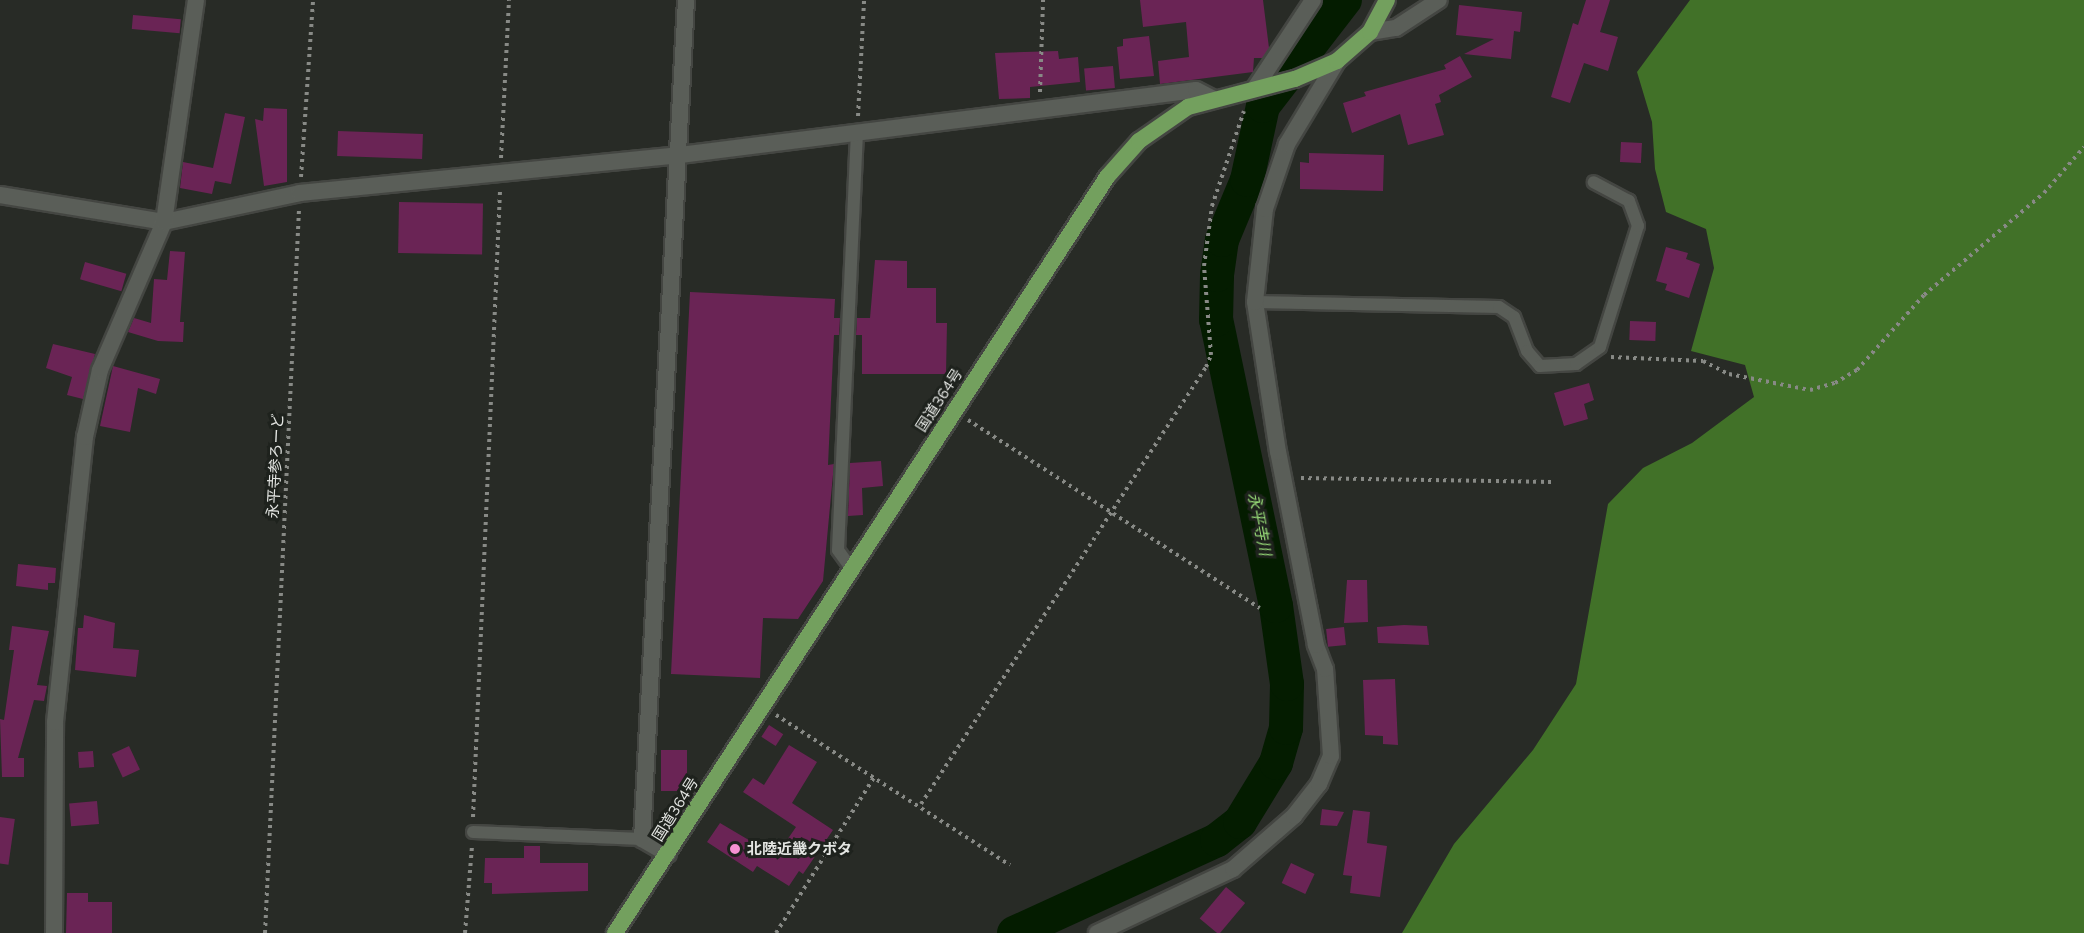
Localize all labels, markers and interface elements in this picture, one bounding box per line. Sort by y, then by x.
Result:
street label: 国道364号 [912,365,966,435]
street label: 永平寺参ろーど [263,413,287,519]
water label: 永平寺川 [1244,491,1276,557]
street label: 国道364号 [648,774,702,844]
place label: 北陸近畿クボタ [747,840,852,858]
marker: 北陸近畿クボタ [728,842,742,856]

